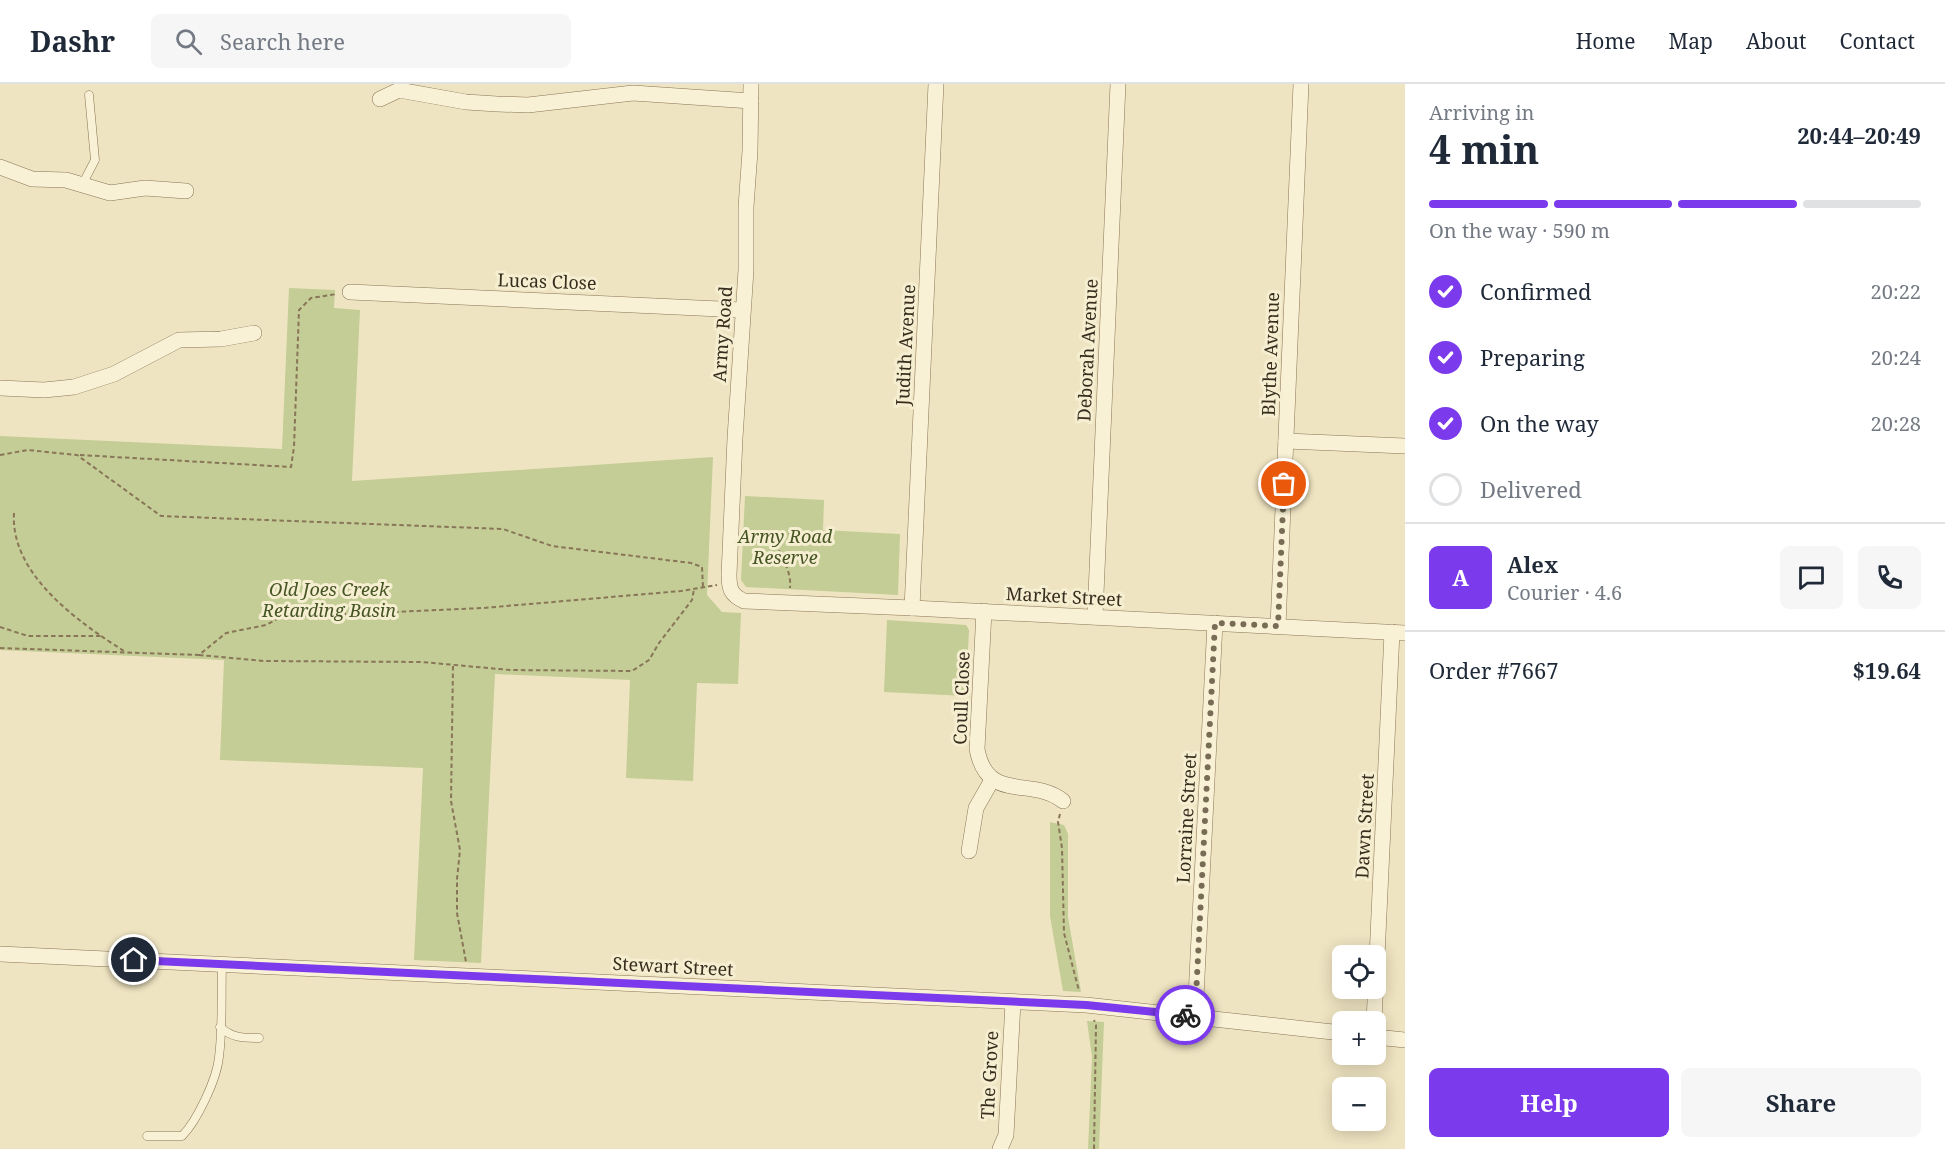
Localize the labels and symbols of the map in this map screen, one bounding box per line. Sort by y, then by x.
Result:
street label: Lucas Close [497,267,597,295]
street label: Deborah Avenue [1071,278,1103,422]
street label: Judith Avenue [890,284,920,407]
street label: Army Road [707,285,737,383]
street label: Blythe Avenue [1256,292,1284,416]
pin [1258,458,1309,509]
park label: Army Road Reserve [736,524,833,569]
park label: Old Joes Creek Retarding Basin [261,577,396,622]
street label: Market Street [1005,581,1123,611]
street label: Coull Close [947,651,975,745]
street label: Lorraine Street [1171,752,1201,884]
street label: Dawn Street [1349,773,1379,879]
pin [108,934,159,985]
street label: Stewart Street [612,951,734,981]
courier [1155,985,1215,1045]
street label: The Grove [975,1030,1003,1120]

